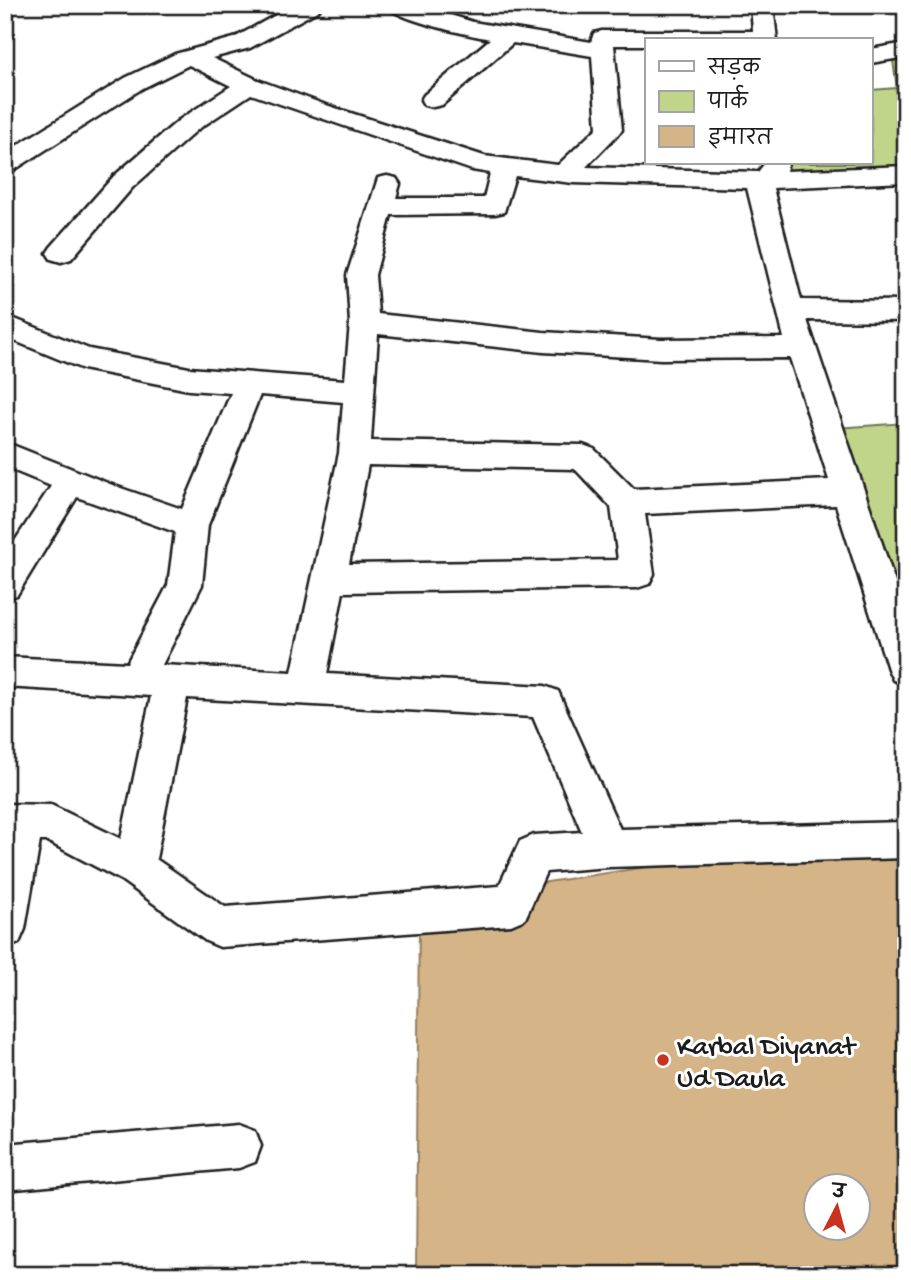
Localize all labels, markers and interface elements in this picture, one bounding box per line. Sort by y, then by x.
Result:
legend [645,38,872,164]
text: सड़क [707,58,761,83]
text: पार्क [707,84,749,117]
text: इमारत [708,127,774,153]
place label: Karbal Diyanat Ud Daula [677,1032,857,1097]
marker: Karbal Diyanat Ud Daula [655,1052,671,1068]
north arrow [802,1172,872,1242]
text: उ [829,1181,848,1206]

